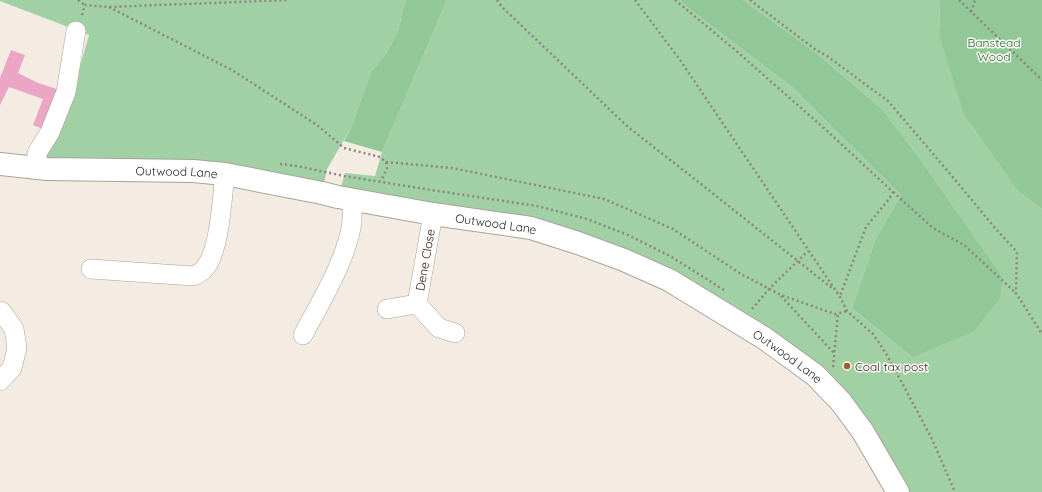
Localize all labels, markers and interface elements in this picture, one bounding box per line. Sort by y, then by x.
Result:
park label: Banstead Wood [967,35,1021,64]
street label: Outwood Lane [136,163,219,181]
street label: Outwood Lane [454,210,539,237]
street label: Dene Close [412,228,438,292]
street label: Outwood Lane [751,326,826,386]
place label: Coal tax post [855,359,928,374]
marker: Coal tax post [842,361,852,371]

